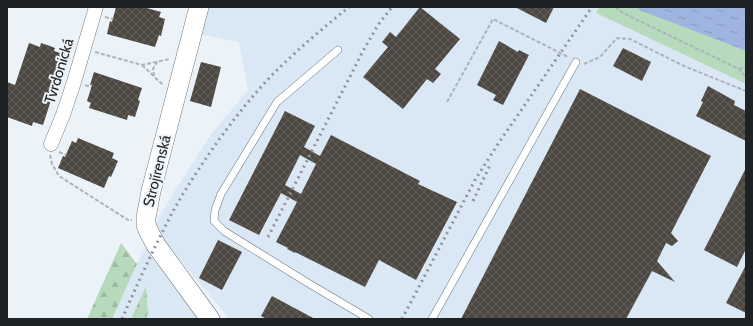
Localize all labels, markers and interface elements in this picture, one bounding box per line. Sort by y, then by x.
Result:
street label: Tvrdonická [41,35,78,106]
street label: Strojírenská [139,132,175,209]

